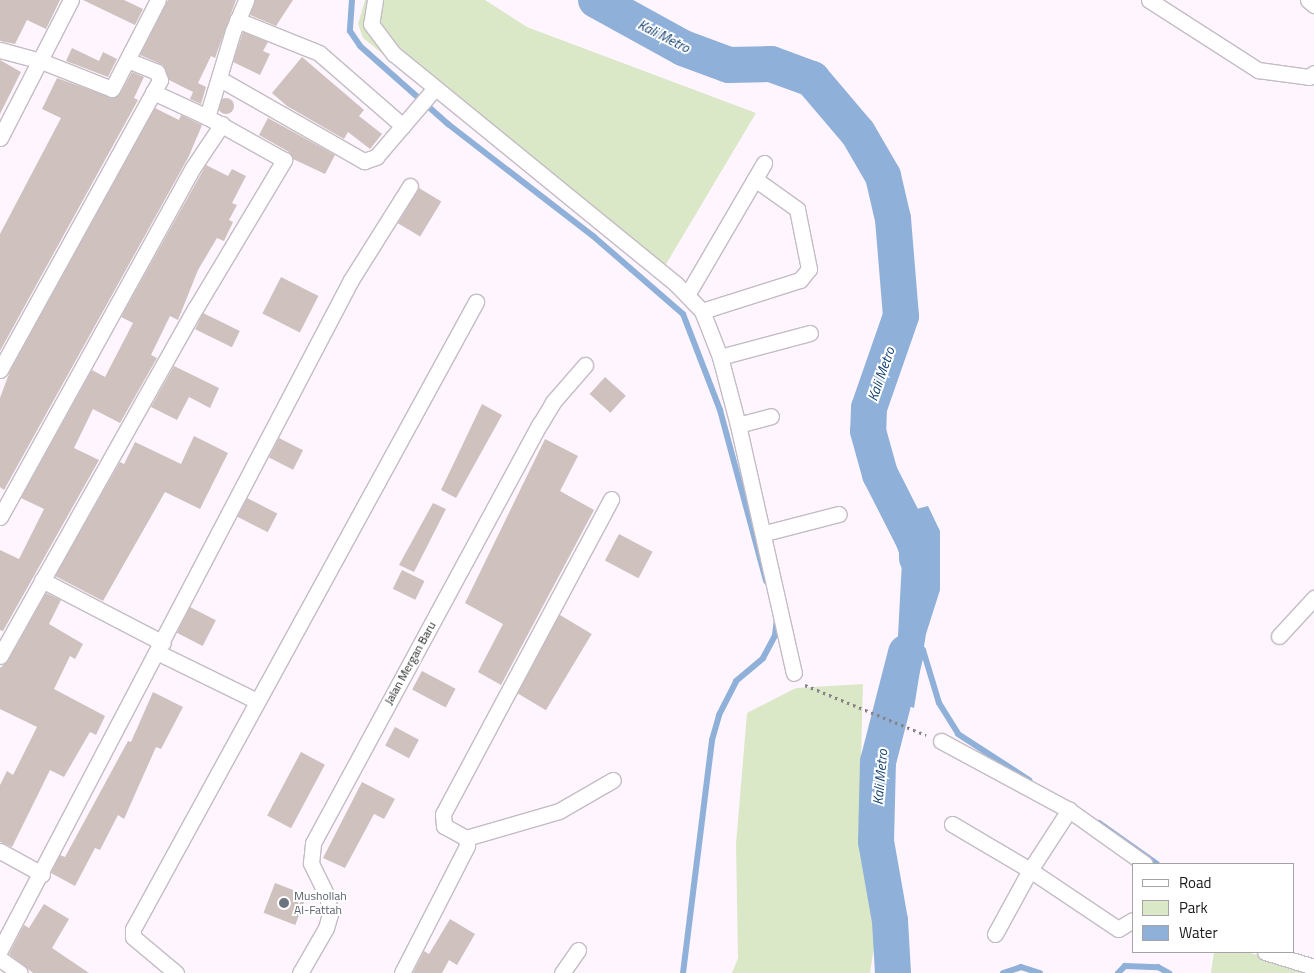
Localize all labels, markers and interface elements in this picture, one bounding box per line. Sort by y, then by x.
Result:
water label: Kali Metro [635,16,693,56]
water label: Kali Metro [864,345,898,403]
street label: Jalan Mergan Baru [381,619,439,707]
water label: Kali Metro [869,748,891,806]
legend [1132,863,1294,953]
text: Road [1179,871,1211,894]
place label: Mushollah Al-Fattah [294,889,347,917]
text: Park [1179,896,1208,919]
marker: Mushollah Al-Fattah [278,897,290,909]
text: Water [1179,921,1218,944]

